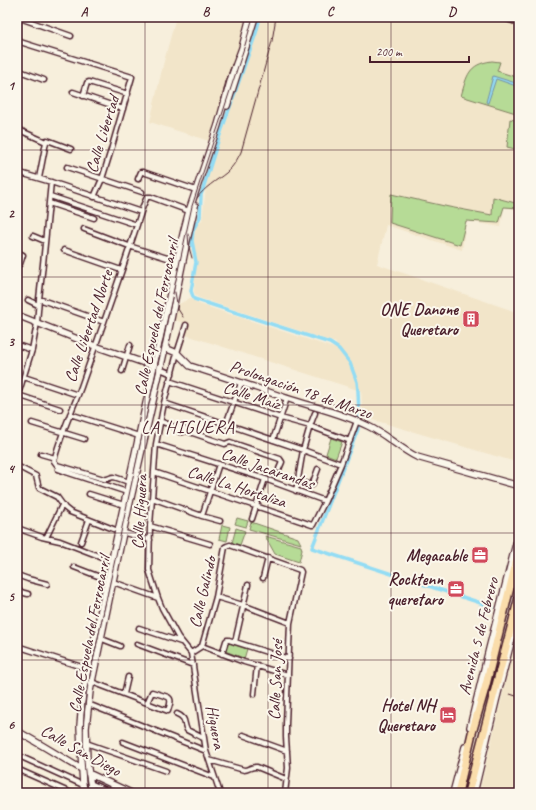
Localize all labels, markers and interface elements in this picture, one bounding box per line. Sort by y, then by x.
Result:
text: A [81,4,89,20]
text: B [203,4,211,20]
text: C [327,4,335,20]
text: D [448,4,457,20]
scale bar [370,38,469,64]
text: 200 m [376,44,403,60]
text: 1 [8,78,16,94]
street label: Calle Libertad [81,91,125,175]
text: 2 [8,206,15,222]
street label: Calle Espuela del Ferrocarril [130,234,184,397]
street label: Calle Libertad Norte [59,266,118,385]
place label: ONE Danone Queretaro [380,299,460,340]
building icon: ONE Danone Queretaro [461,309,481,329]
text: 3 [8,334,15,350]
street label: Prolongación 18 de Marzo [227,355,376,424]
street label: Calle Maíz [221,376,285,415]
district label: LA HIGUERA [141,416,235,438]
street label: Calle Jacarandas [219,443,319,495]
text: 4 [8,461,16,477]
street label: Calle La Hortaliza [185,461,290,513]
street label: Calle Higuera [127,472,152,550]
place label: Megacable [406,545,469,566]
office icon: Megacable [470,545,490,565]
street label: Calle Espuela del Ferrocarril [64,551,116,714]
street label: Calle Galindo [184,552,221,630]
place label: Rocktenn queretaro [388,569,445,610]
street label: Avenida 5 de Febrero [454,574,503,697]
office icon: Rocktenn queretaro [446,579,466,599]
text: 5 [8,589,15,605]
street label: Calle San José [264,637,287,721]
place label: Hotel NH Queretaro [377,695,438,736]
street label: Higuera [201,703,230,752]
hotel icon: Hotel NH Queretaro [438,705,458,725]
text: 6 [8,717,15,733]
street label: Calle San Diego [37,720,125,782]

